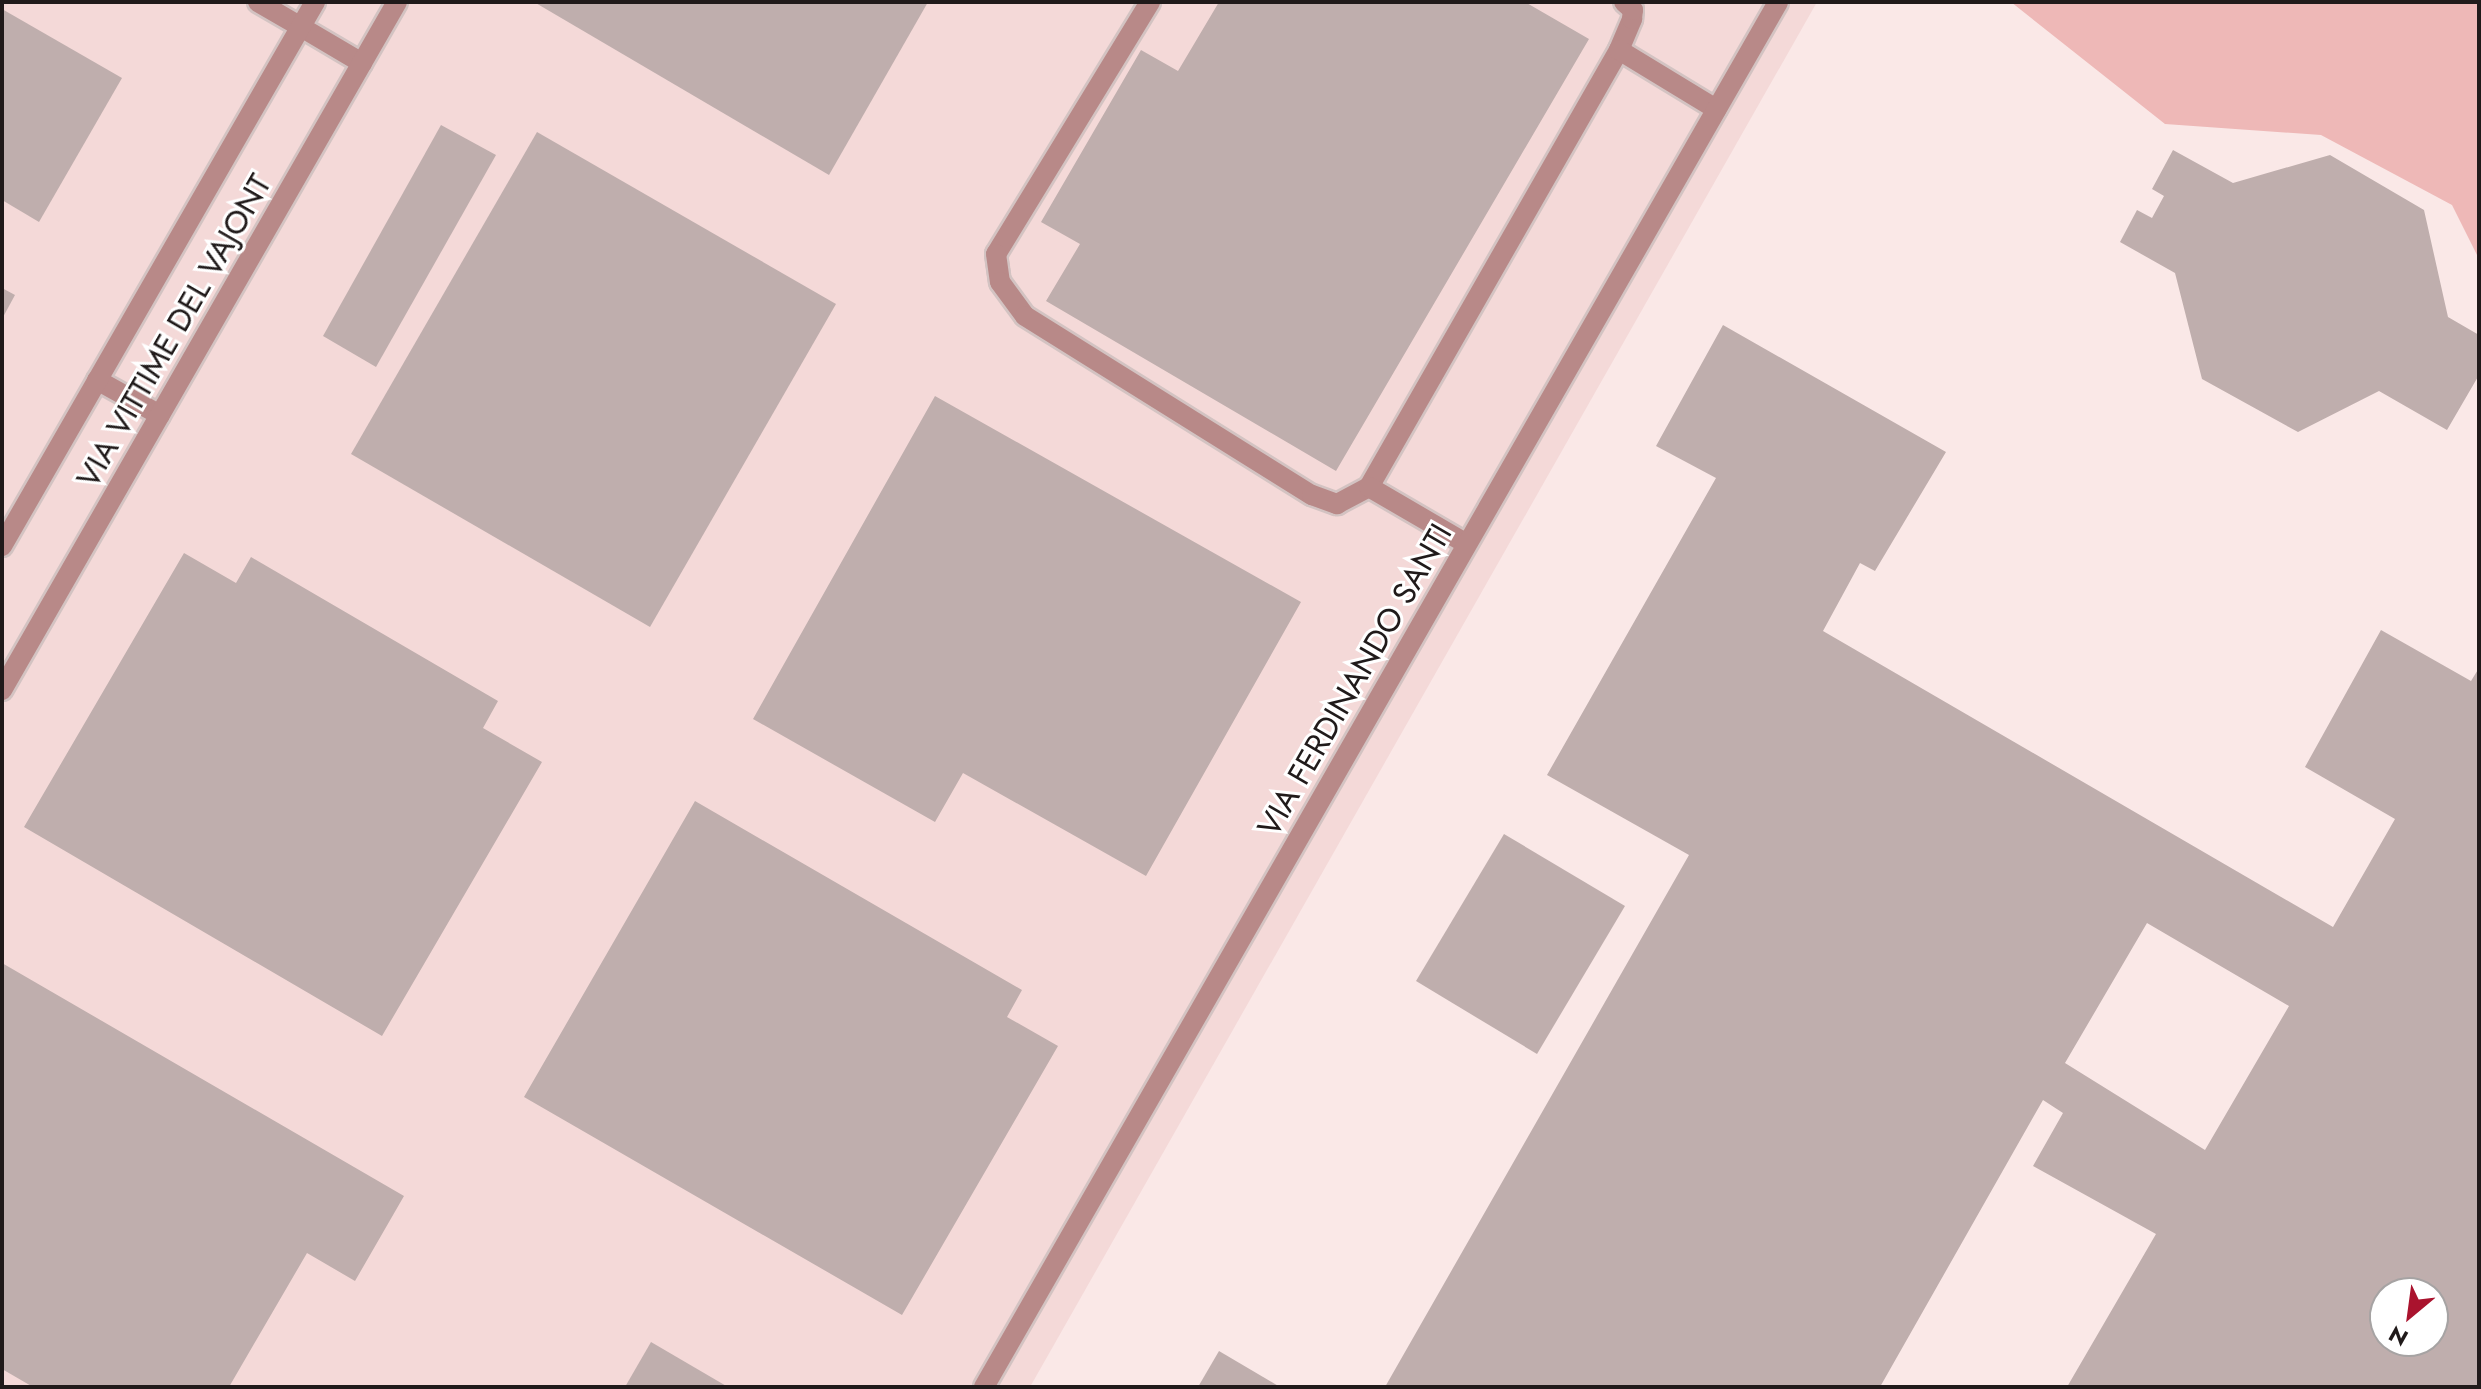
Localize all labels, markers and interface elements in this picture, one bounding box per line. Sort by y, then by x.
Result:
street label: VIA VITTIME DEL VAJONT [69,168,279,494]
street label: VIA FERDINANDO SANTI [1250,517,1460,843]
north arrow [2369,1277,2449,1357]
text: N [2383,1318,2414,1354]

